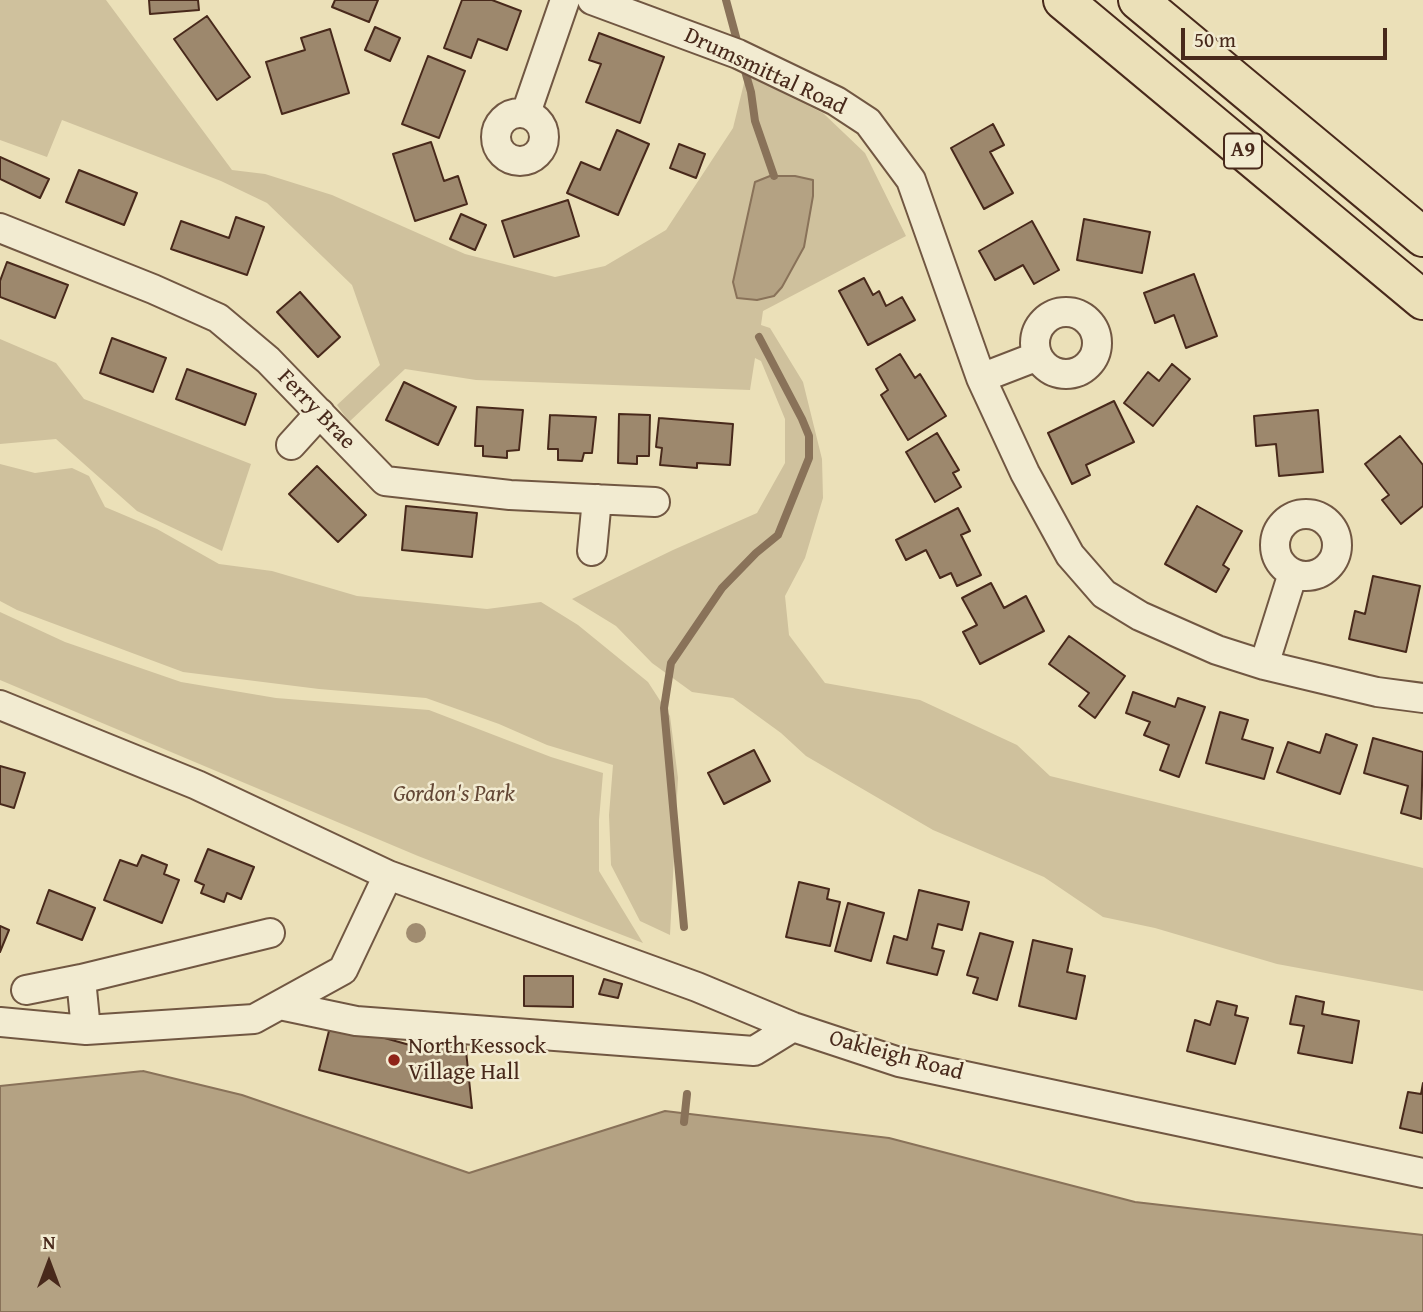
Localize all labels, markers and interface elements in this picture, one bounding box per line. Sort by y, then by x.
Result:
scale bar [1185,14,1392,58]
street label: Drumsmittal Road [679,22,851,122]
text: 50 m [1194,24,1236,55]
road number: A9 [1224,134,1262,168]
street label: Ferry Brae [271,364,361,456]
park label: Gordon's Park [393,781,515,809]
street label: Oakleigh Road [826,1025,966,1087]
place label: North Kessock Village Hall [408,1033,546,1087]
marker: North Kessock Village Hall [386,1052,402,1068]
north arrow [14,1228,84,1298]
text: N [43,1228,55,1256]

